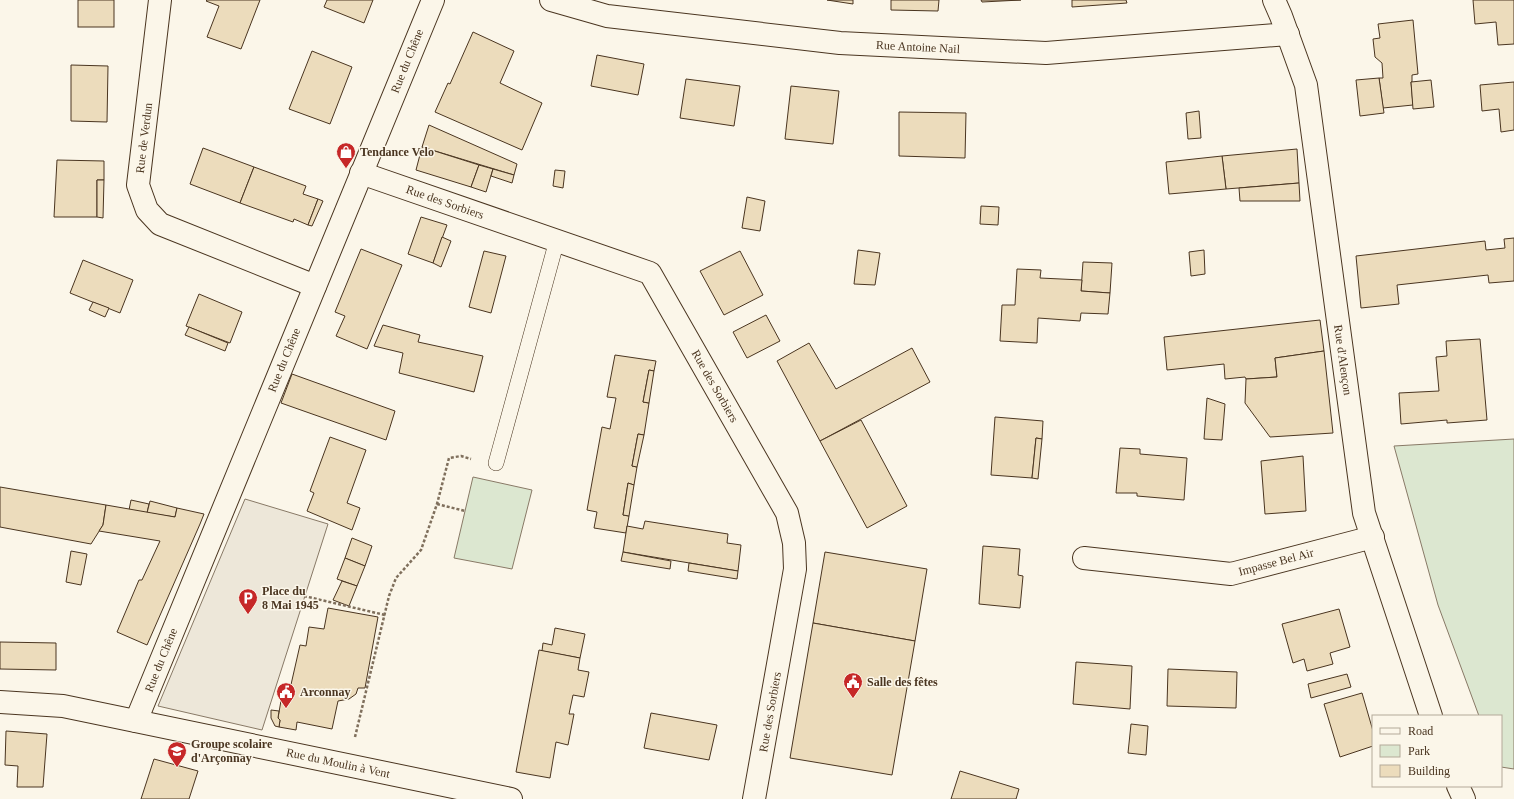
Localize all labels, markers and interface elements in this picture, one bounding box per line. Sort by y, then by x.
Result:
street label: Rue du Chêne [388,27,426,95]
street label: Rue Antoine Nail [876,38,961,56]
street label: Rue de Verdun [133,102,155,174]
shop icon: Tendance Velo [335,141,357,169]
place label: Tendance Velo [360,145,434,159]
street label: Rue des Sorbiers [404,182,486,222]
street label: Rue d'Alençon [1331,324,1355,396]
street label: Rue du Chêne [265,326,303,394]
street label: Rue des Sorbiers [689,347,742,425]
street label: Impasse Bel Air [1237,545,1315,579]
place label: Place du 8 Mai 1945 [262,584,319,612]
parking icon: Place du 8 Mai 1945 [237,587,259,615]
street label: Rue du Chêne [142,626,180,694]
street label: Rue des Sorbiers [756,670,784,753]
public building icon: Salle des fêtes [842,671,864,699]
place label: Salle des fêtes [867,675,938,689]
public building icon: Arconnay [275,681,297,709]
place label: Arconnay [300,685,350,699]
legend [1372,715,1502,787]
text: Road [1408,724,1433,738]
place label: Groupe scolaire d'Arçonnay [191,737,273,765]
school or university icon: Groupe scolaire d'Arçonnay [166,740,188,768]
text: Park [1408,744,1430,758]
street label: Rue du Moulin à Vent [285,745,392,781]
text: Building [1408,764,1450,778]

